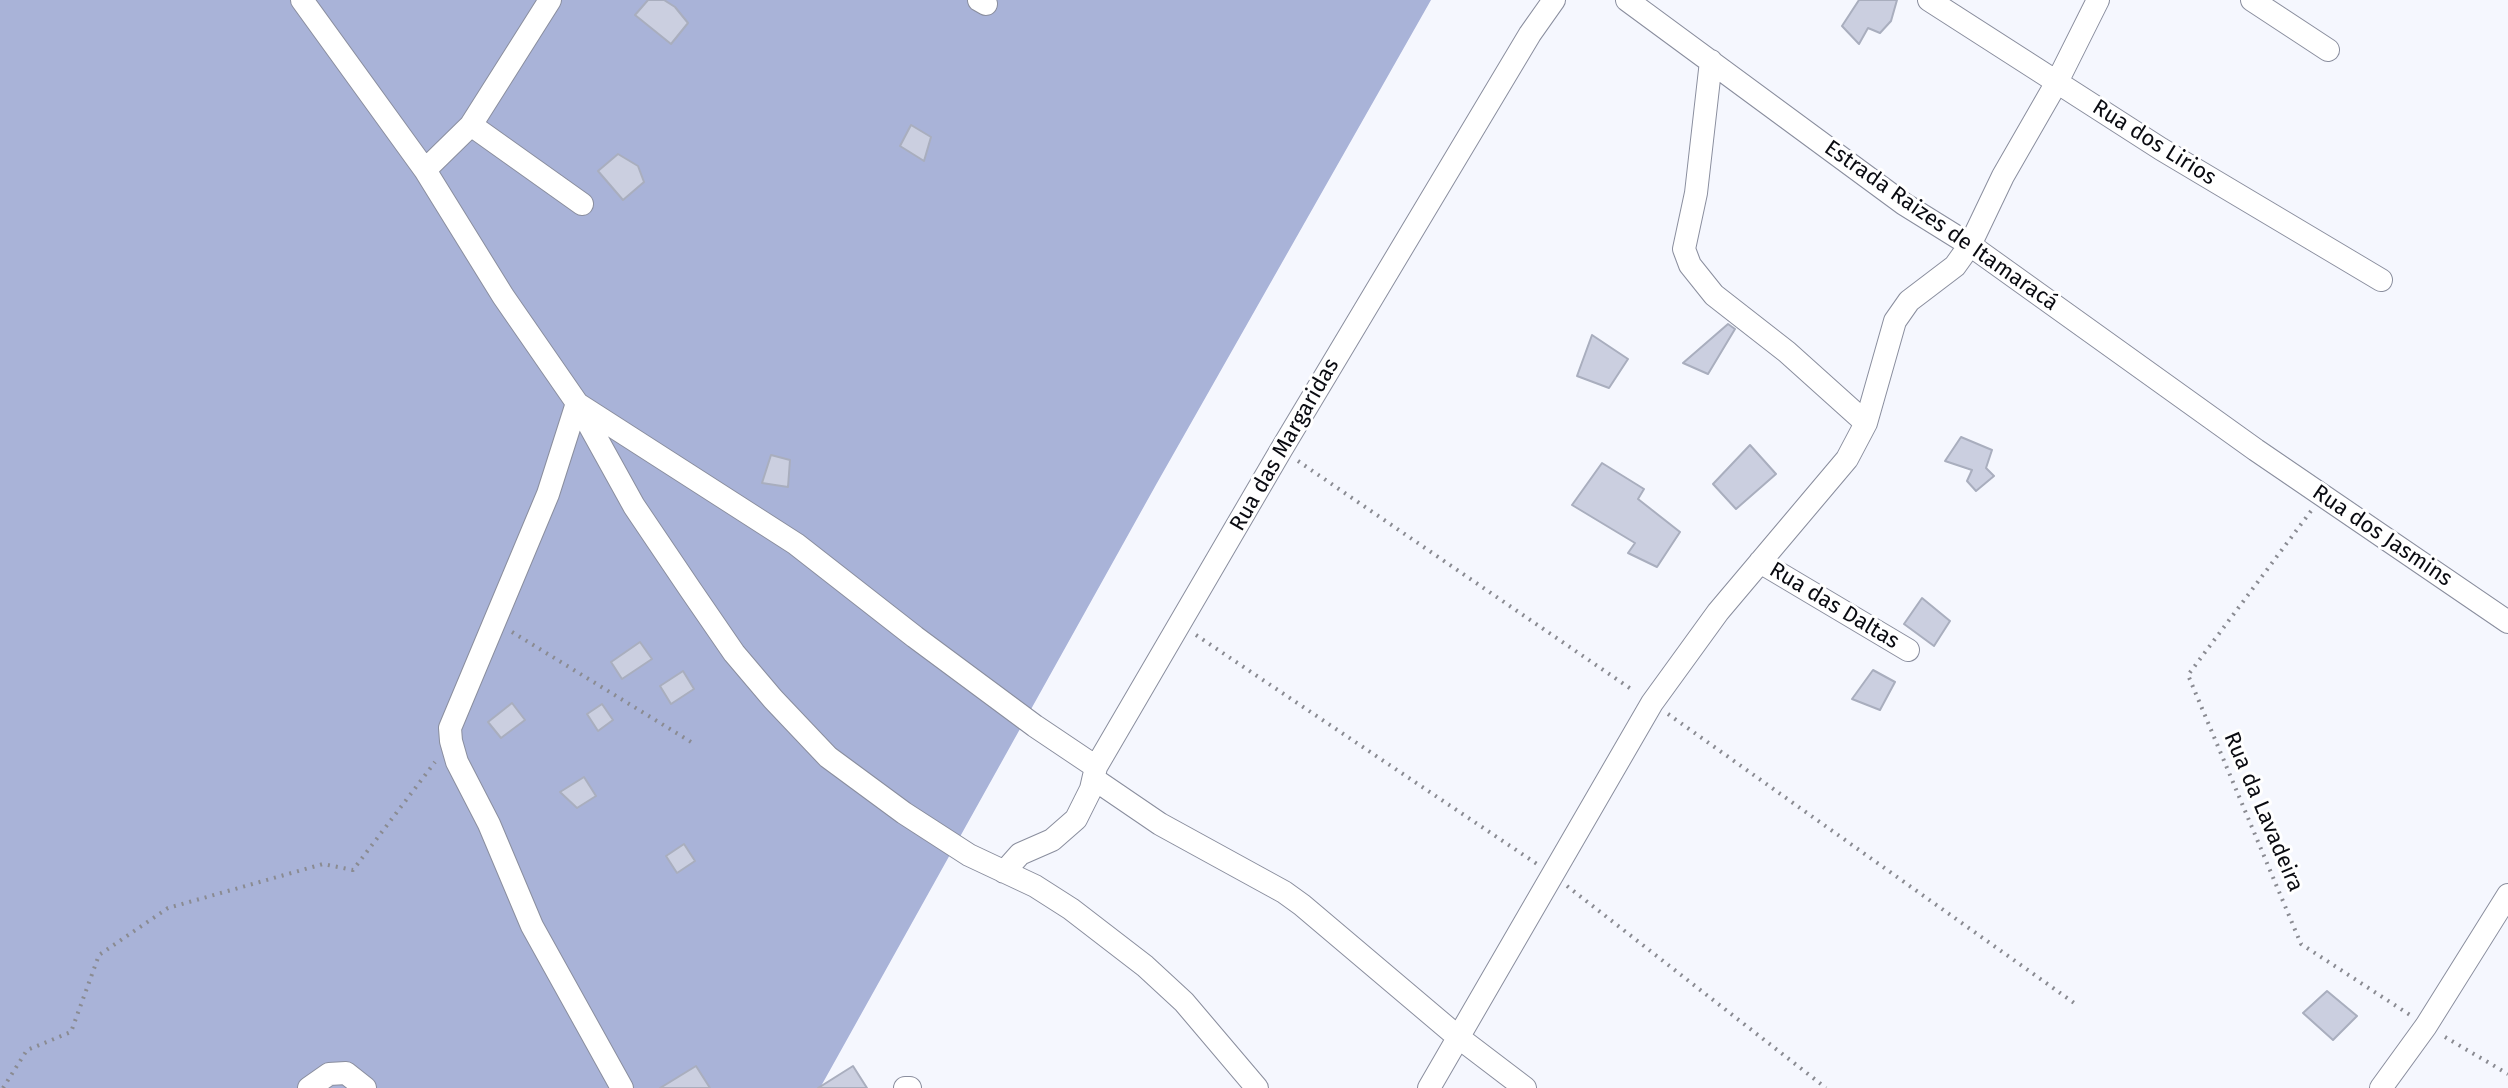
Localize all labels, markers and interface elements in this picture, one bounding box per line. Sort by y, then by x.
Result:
street label: Rua dos Lirios [2087,94,2221,192]
street label: Estrada Raizes de Itamaracá [1819,135,2063,317]
street label: Rua das Margaridas [1225,354,1345,536]
street label: Rua dos Jasmins [2307,479,2457,593]
street label: Rua das Daltas [1764,557,1904,655]
street label: Rua da Lavadeira [2217,728,2309,896]

